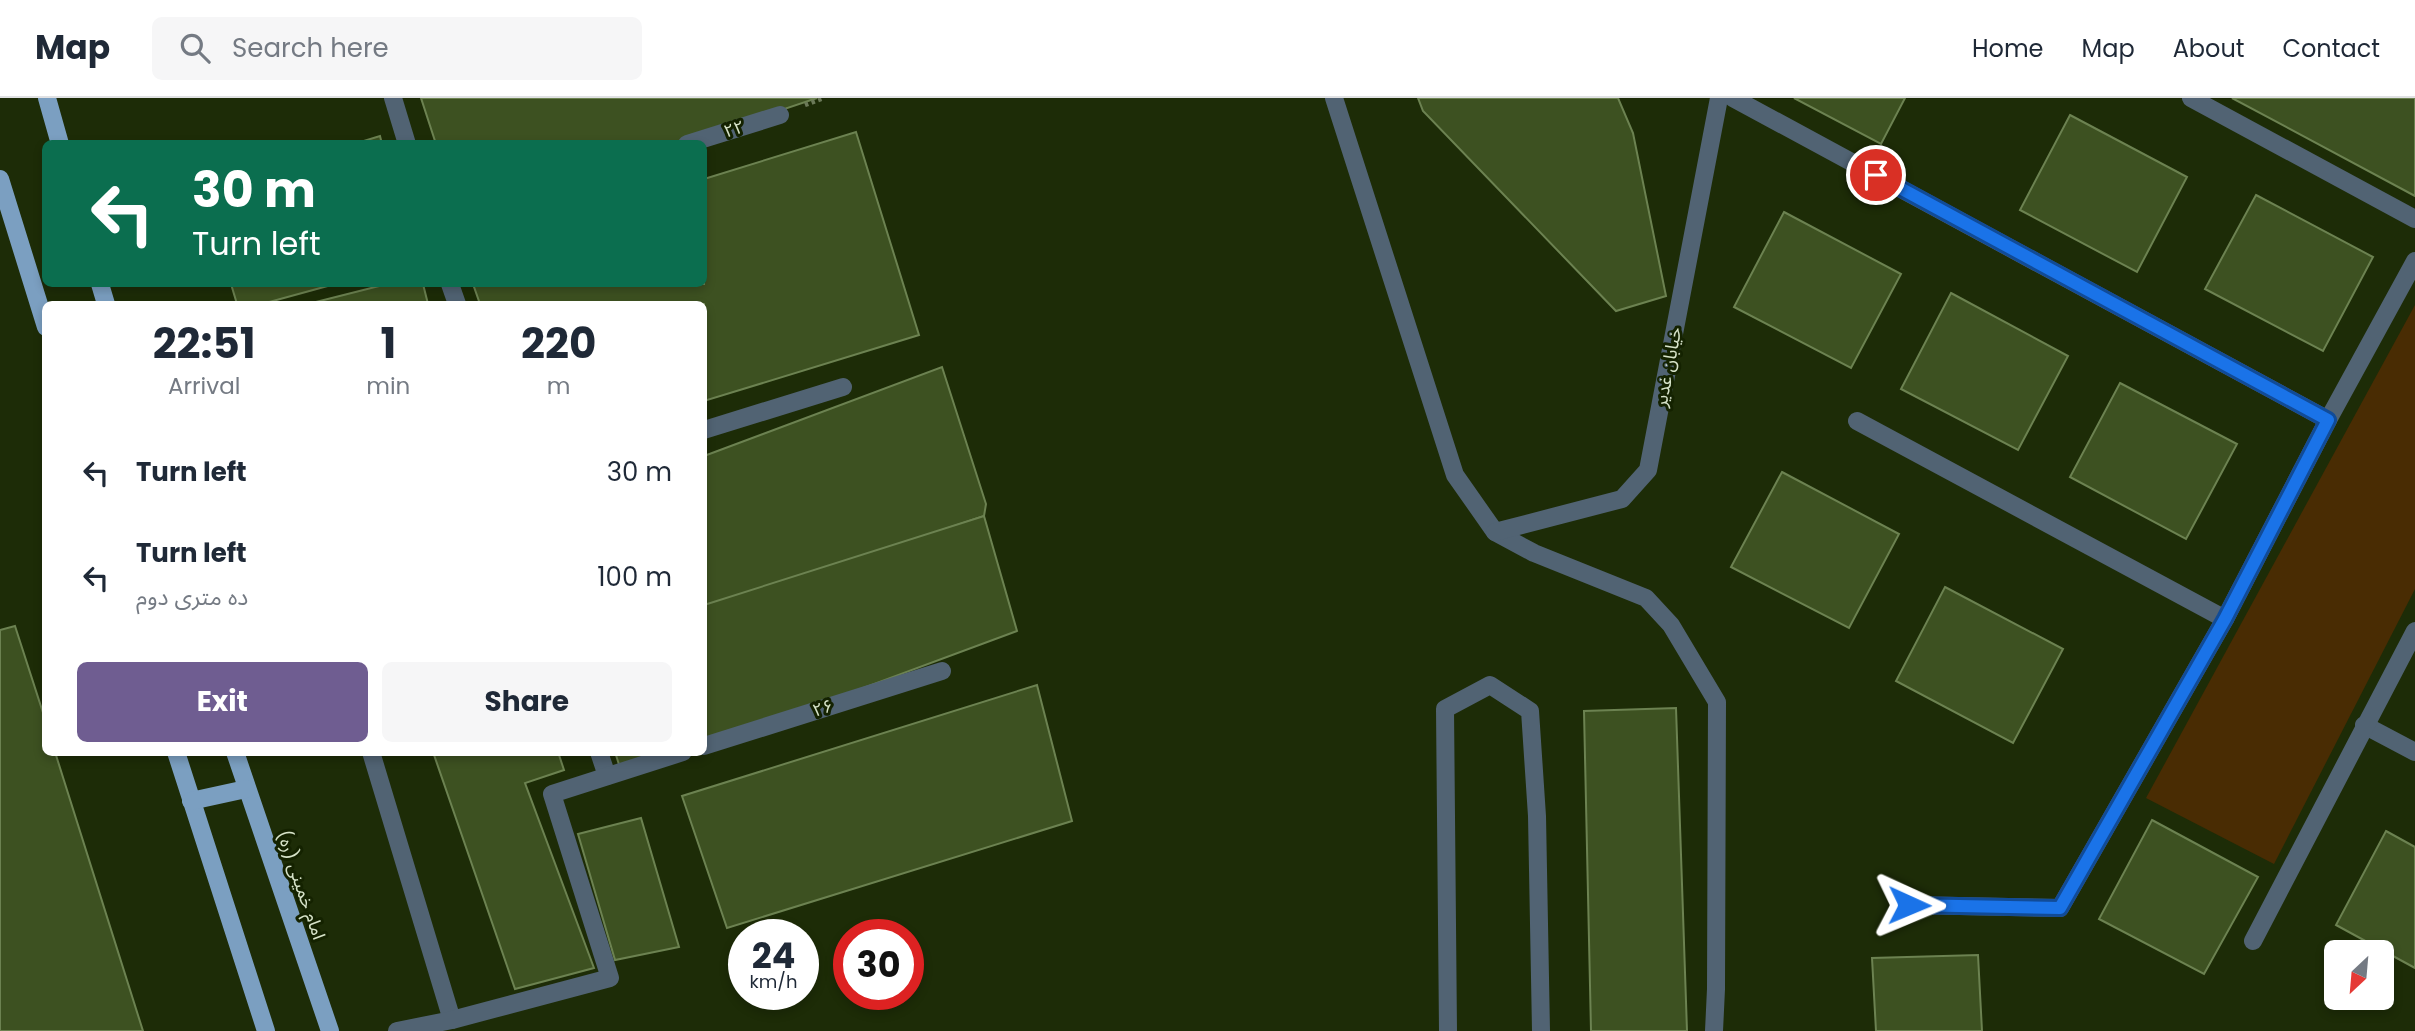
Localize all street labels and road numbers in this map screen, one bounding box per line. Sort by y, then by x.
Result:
street label: ۲۲ [720,114,747,143]
street label: خیابان غدیر [1647,325,1687,410]
street label: ۲۶ [809,692,837,723]
street label: امام خمینی (ره) [269,827,332,943]

